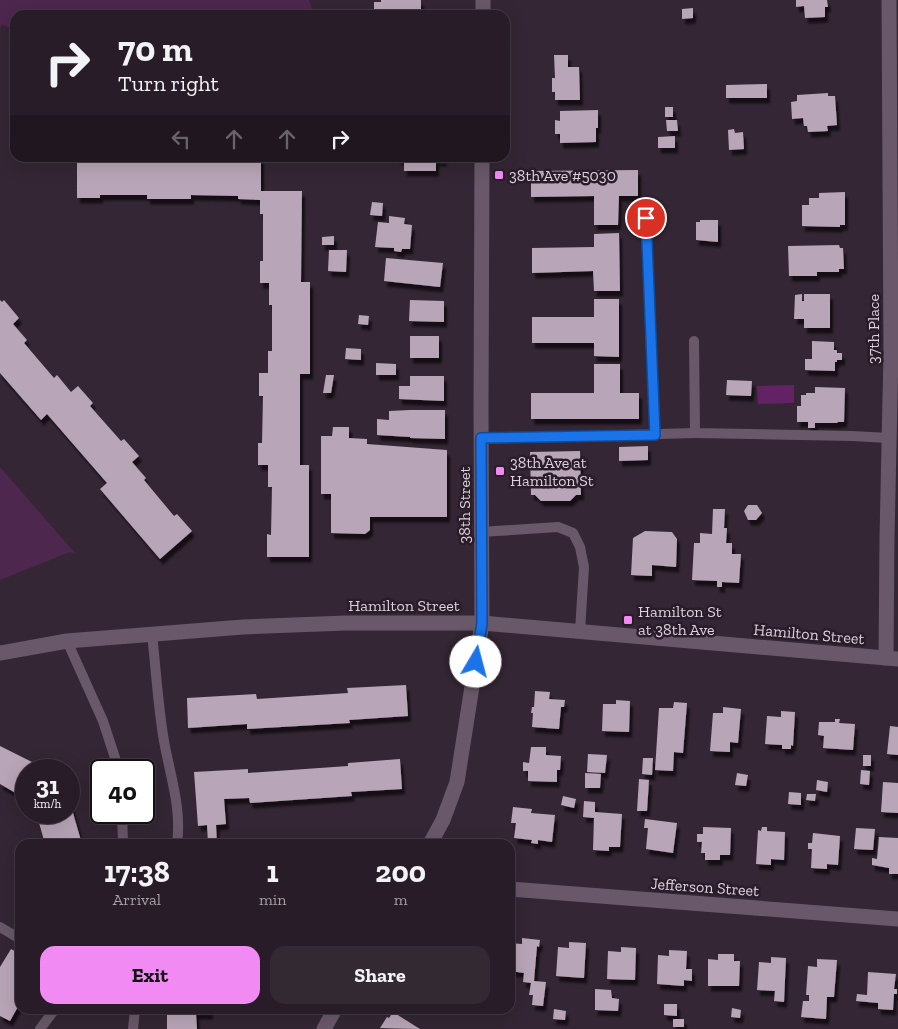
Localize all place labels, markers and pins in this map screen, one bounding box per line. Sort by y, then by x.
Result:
place label: 38th Ave #5030 [509,166,616,185]
marker: 38th Ave #5030 [493,169,505,181]
pin [625,197,667,239]
place label: 38th Ave at Hamilton St [510,453,594,490]
marker: 38th Ave at Hamilton St [494,465,506,477]
place label: Hamilton St at 38th Ave [638,602,722,639]
marker: Hamilton St at 38th Ave [622,614,634,626]

